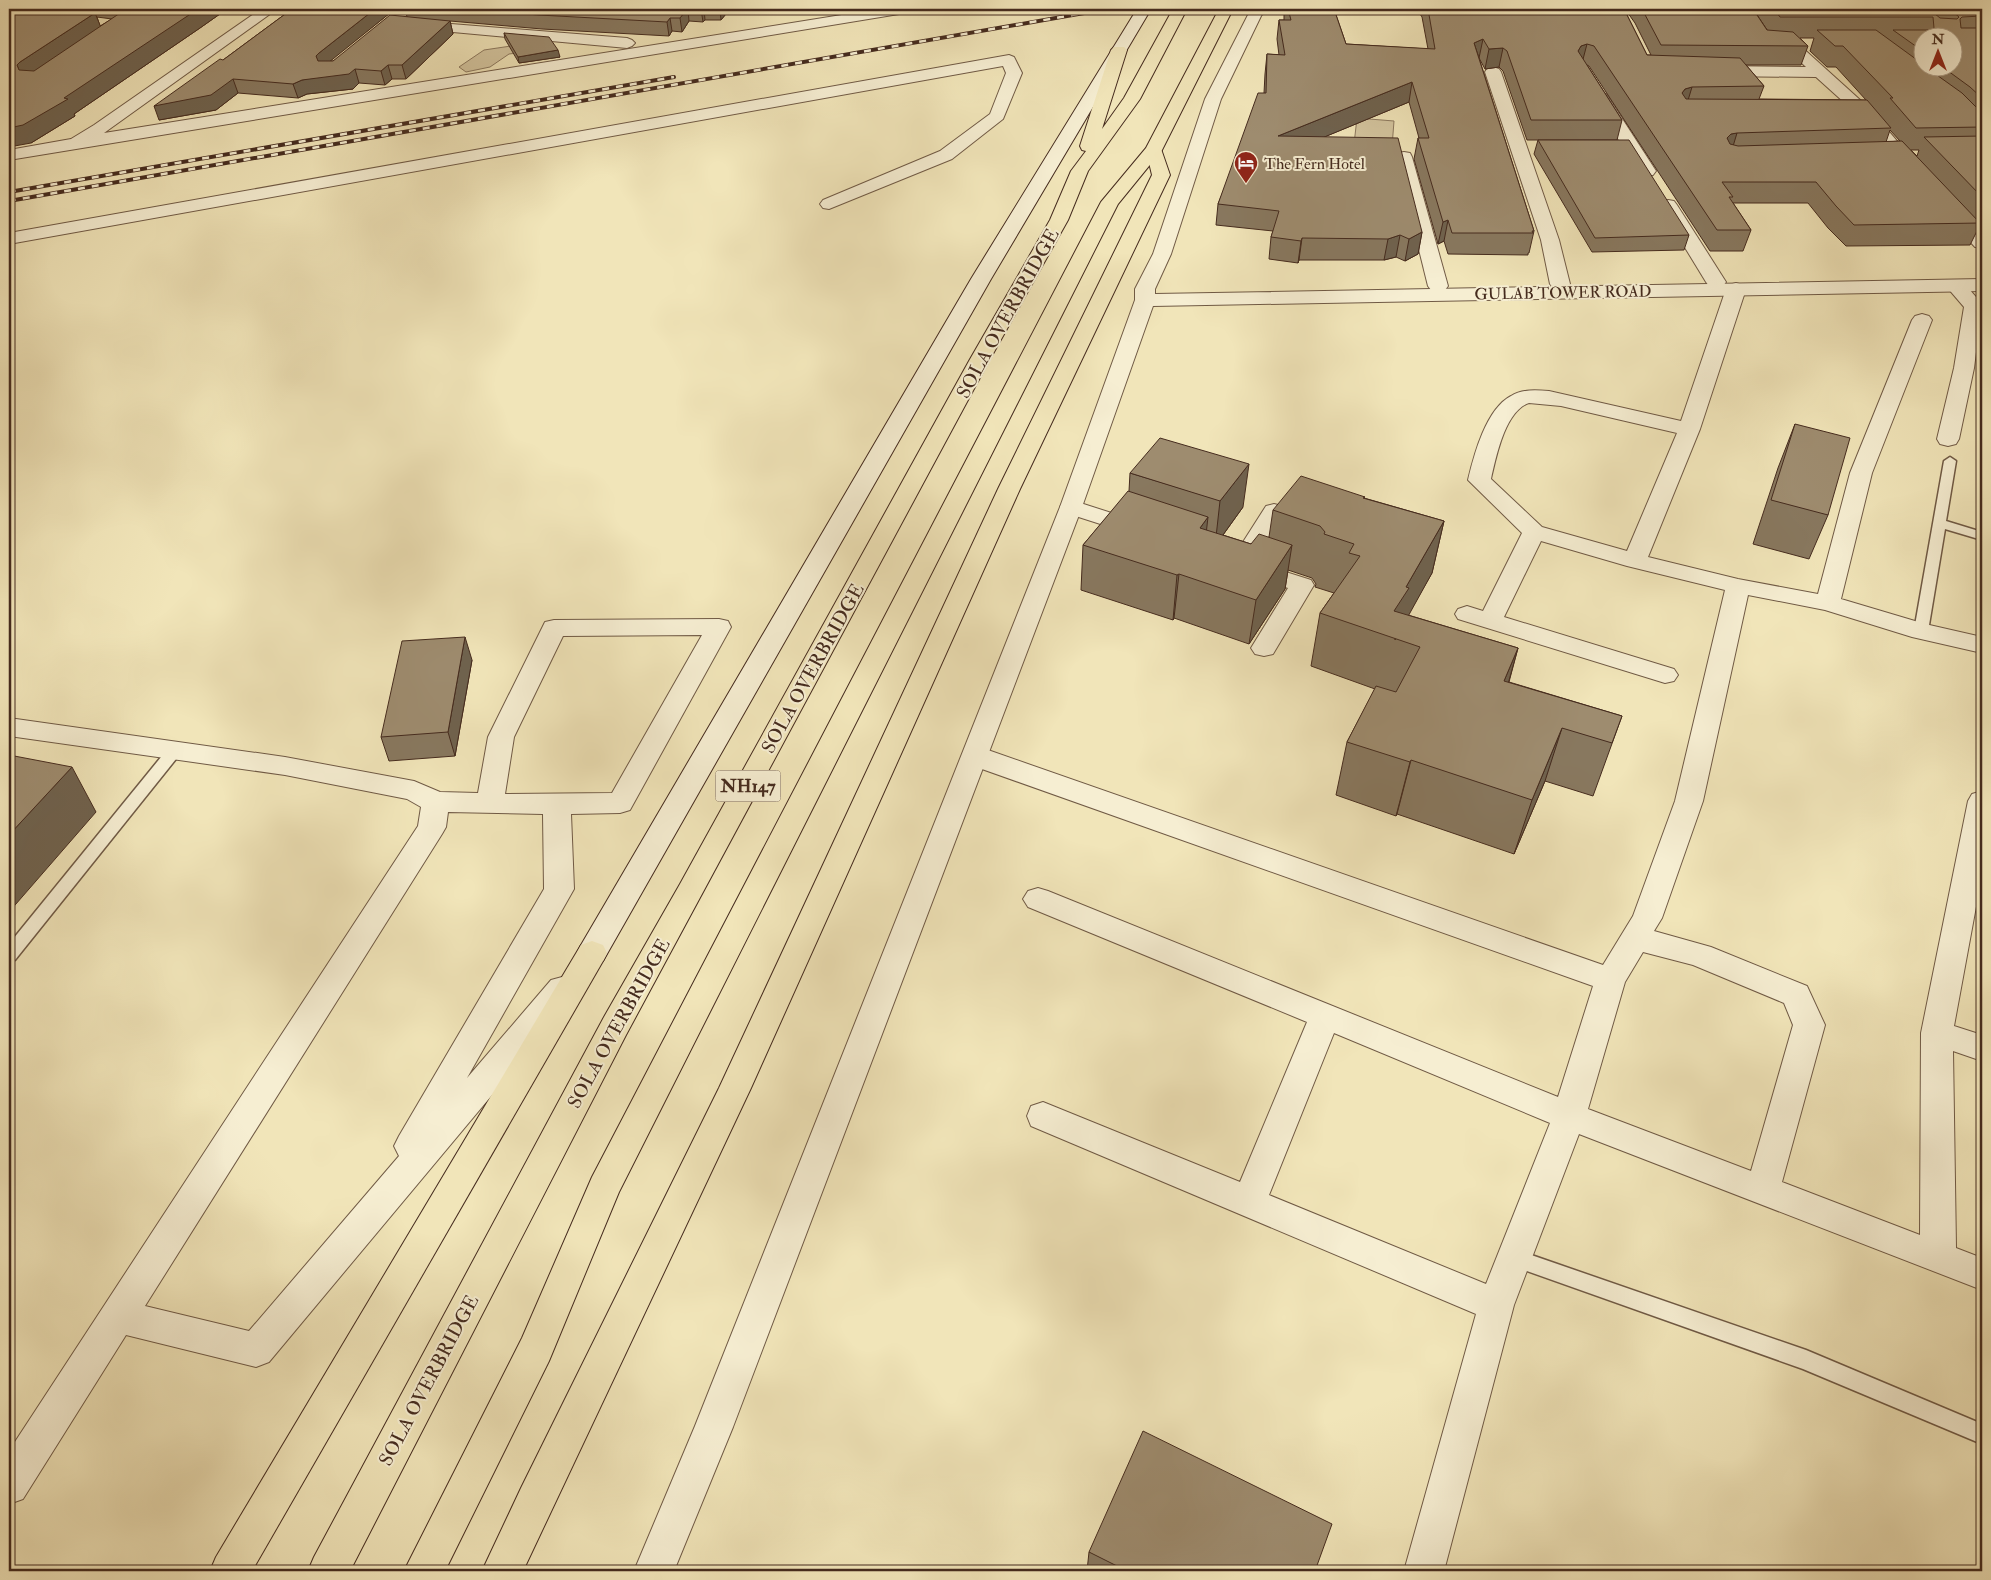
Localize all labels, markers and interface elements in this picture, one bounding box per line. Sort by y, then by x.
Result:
north arrow [1914,28,1964,78]
text: N [1931,31,1945,48]
hotel icon: The Fern Hotel [1233,150,1259,184]
place label: The Fern Hotel [1264,154,1365,174]
street label: SOLA OVERBRIDGE [951,224,1065,403]
street label: GULAB TOWER ROAD [1474,281,1652,305]
street label: SOLA OVERBRIDGE [756,579,870,758]
road number: NH147 [716,770,780,801]
street label: SOLA OVERBRIDGE [562,934,676,1113]
street label: SOLA OVERBRIDGE [374,1291,484,1470]

